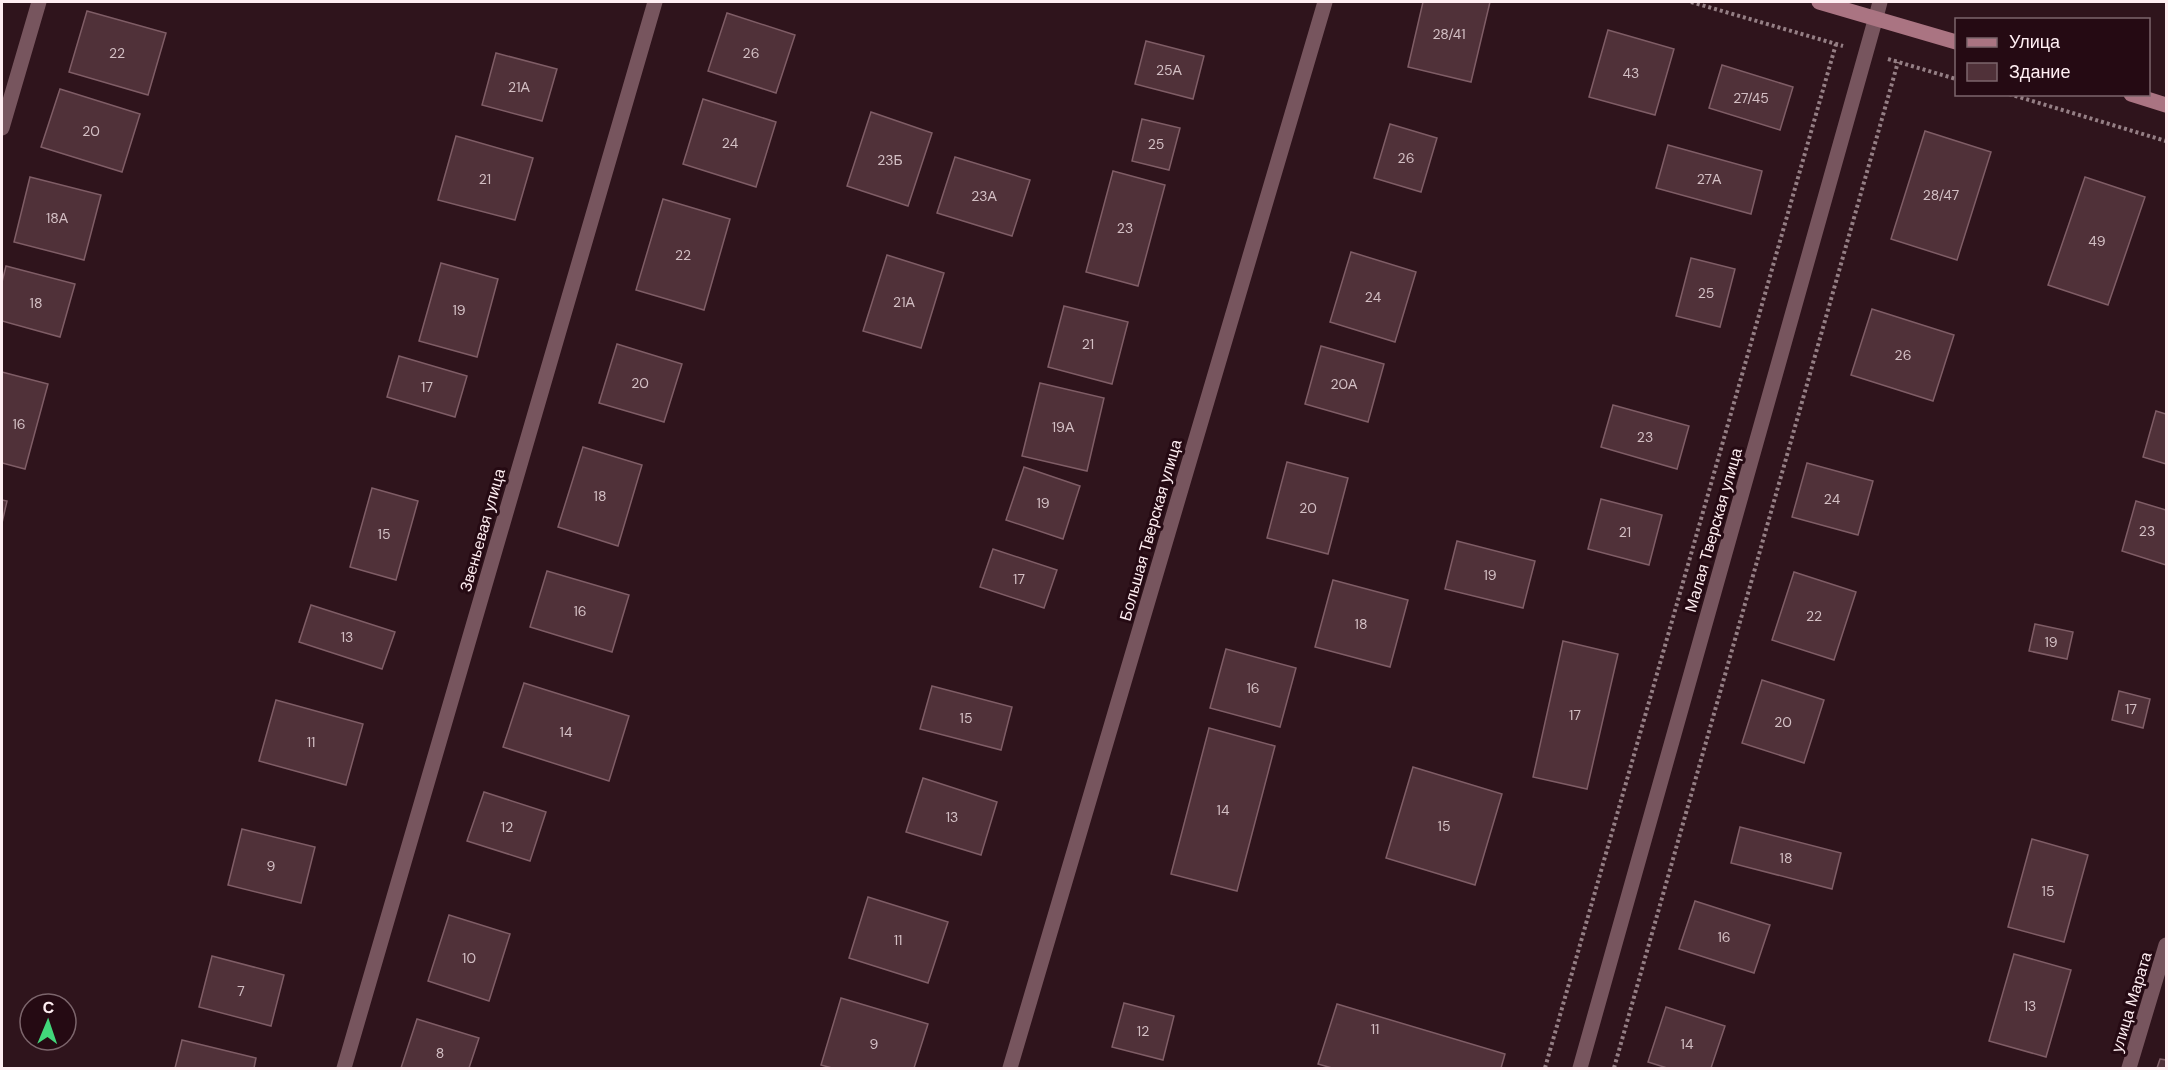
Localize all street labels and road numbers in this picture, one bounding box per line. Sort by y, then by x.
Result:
street label: Большая Тверская улица [1115,437,1186,623]
street label: Малая Тверская улица [1680,445,1747,615]
street label: Звеньевая улица [455,466,510,594]
street label: улица Марата [2106,949,2157,1055]

